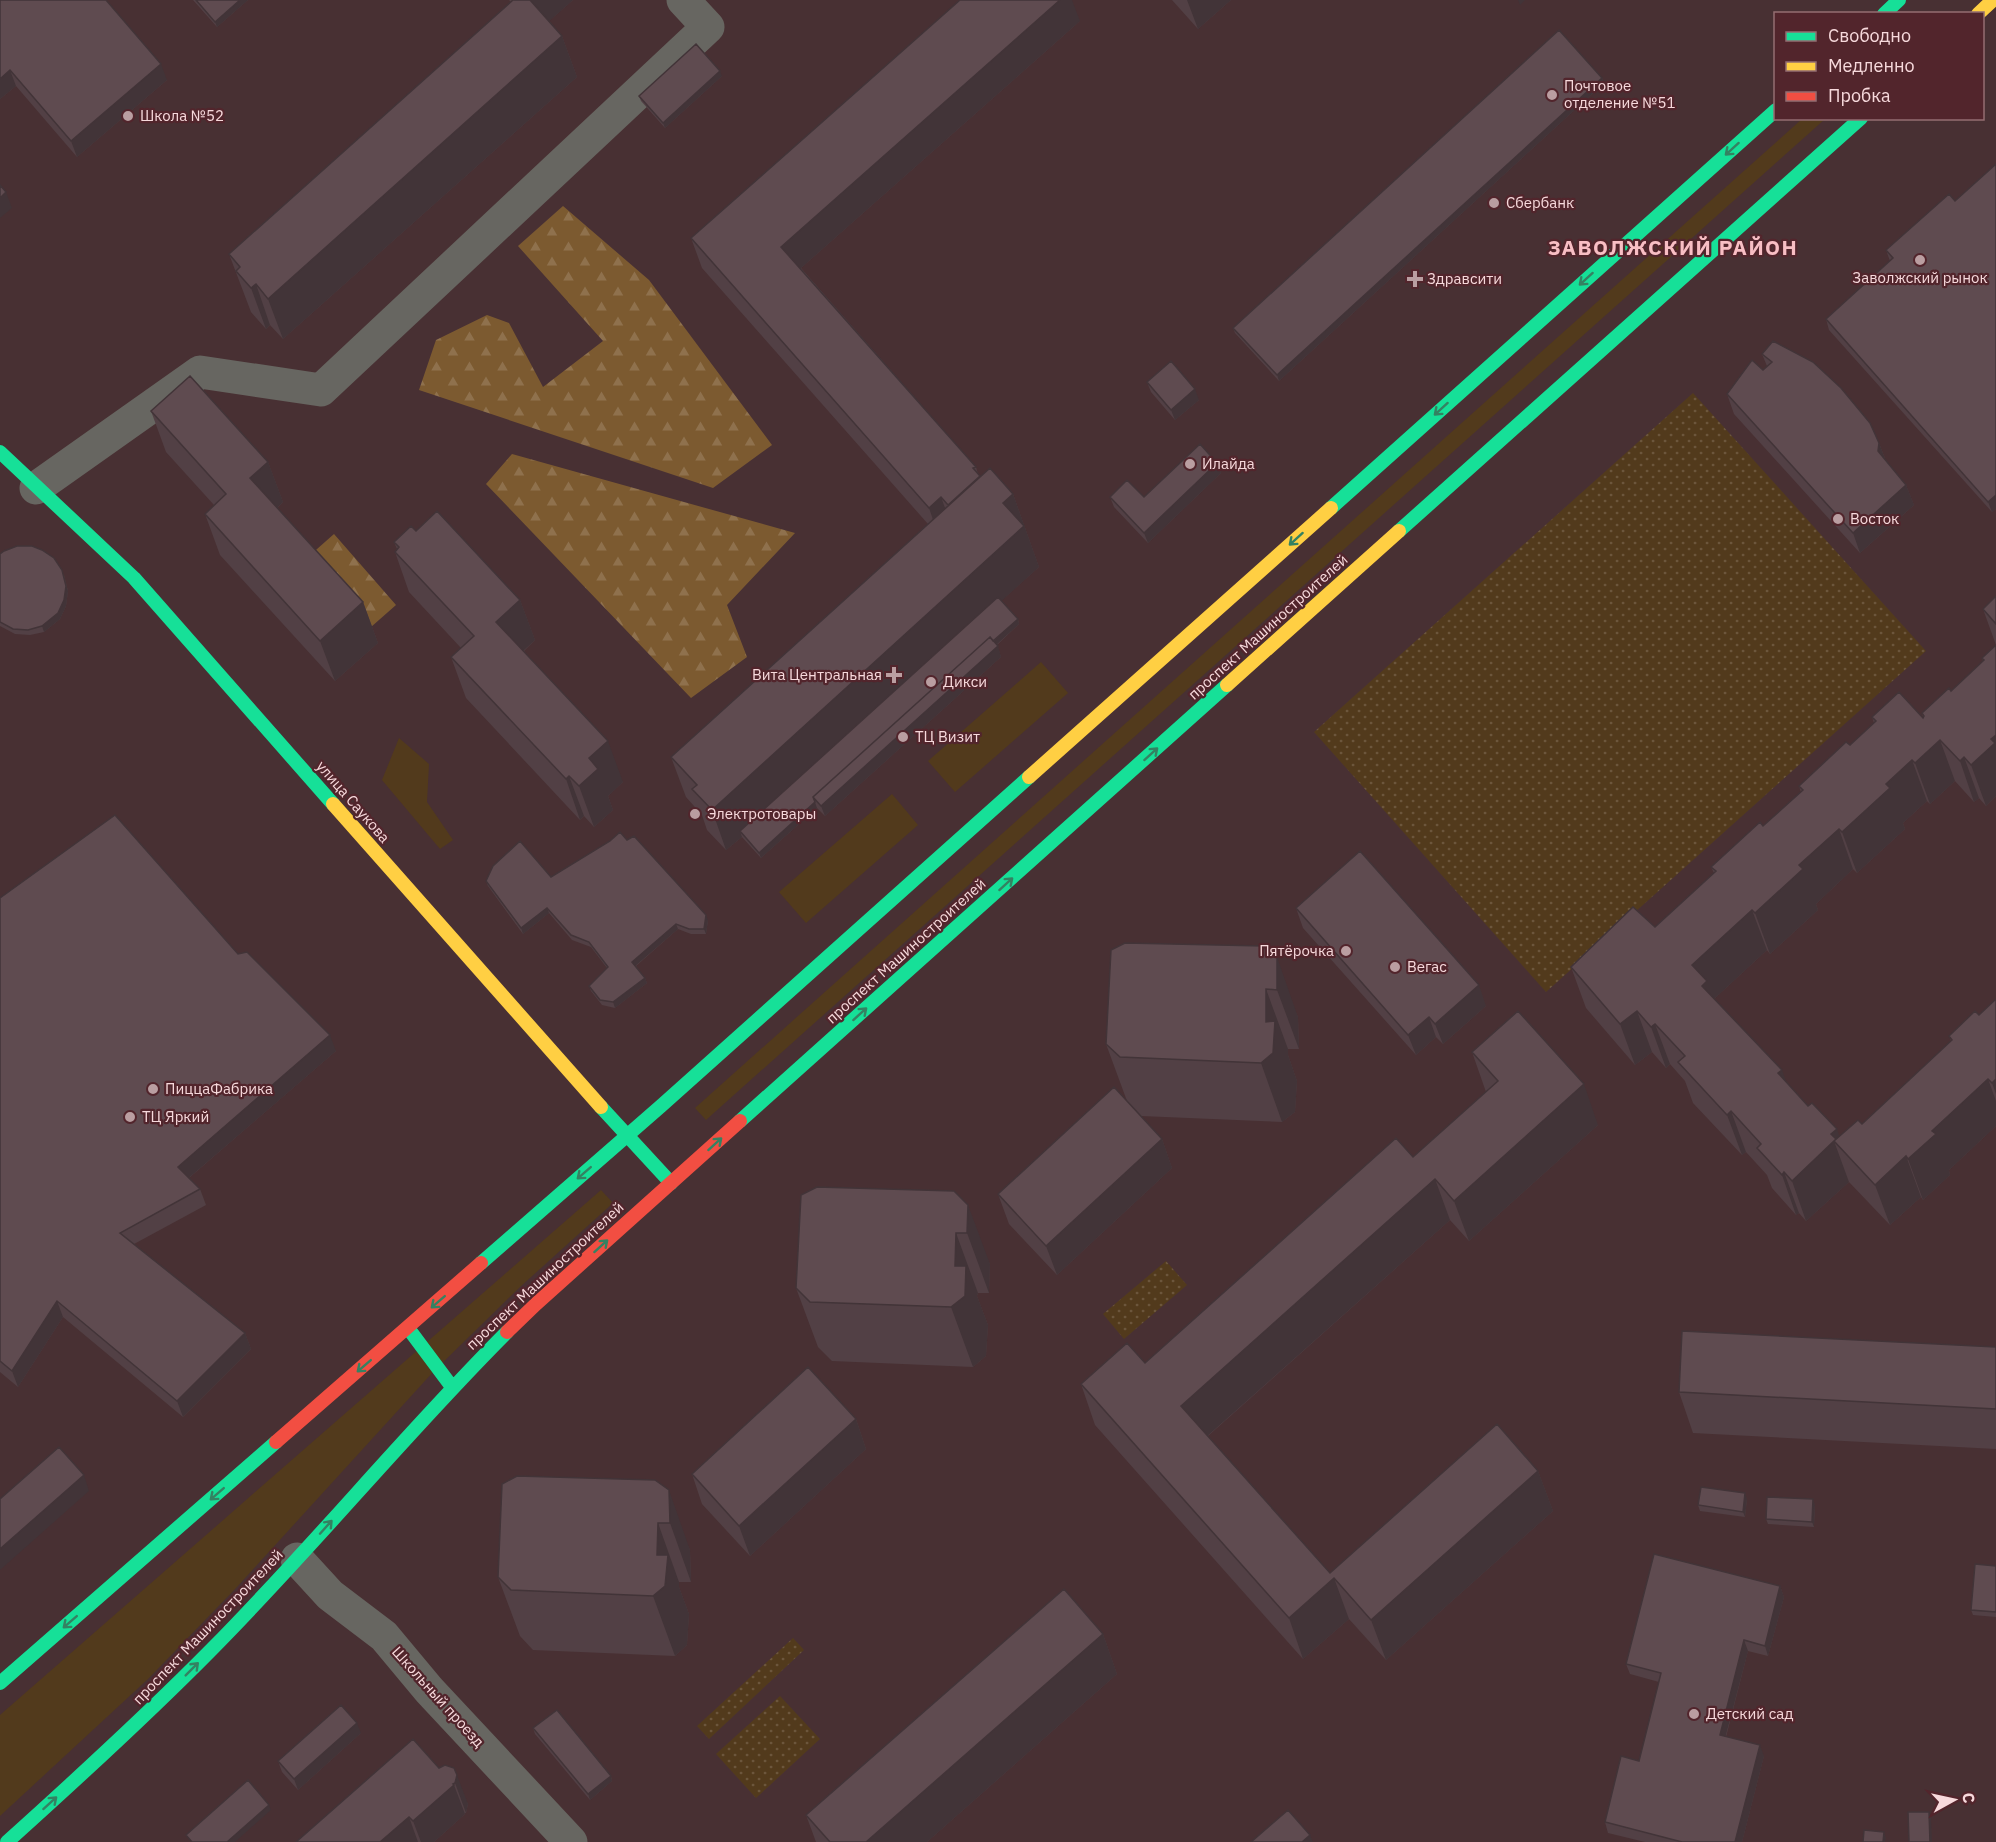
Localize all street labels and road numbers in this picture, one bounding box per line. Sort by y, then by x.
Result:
street label: проспект Машиностроителей [1184,550,1351,703]
street label: улица Саукова [313,757,394,847]
street label: проспект Машиностроителей [822,874,989,1027]
street label: проспект Машиностроителей [462,1198,627,1354]
street label: проспект Машиностроителей [128,1545,287,1708]
street label: Школьный проезд [388,1642,489,1751]

